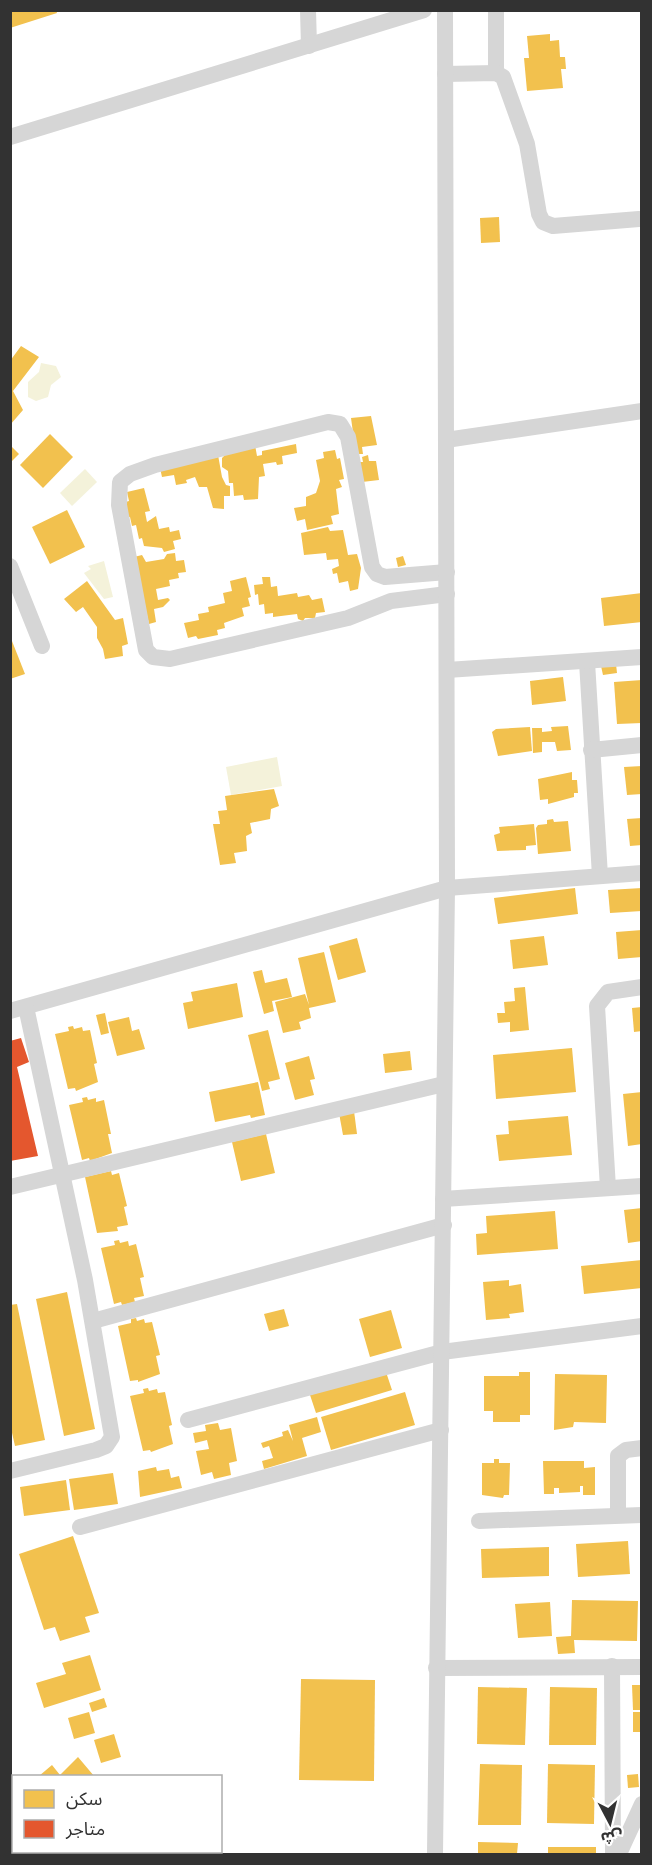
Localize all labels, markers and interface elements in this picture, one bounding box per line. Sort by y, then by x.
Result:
legend [12,1775,222,1853]
text: سكن [66,1787,102,1810]
north arrow [580,1793,640,1853]
text: متاجر [65,1817,105,1840]
text: ش [600,1827,624,1849]

